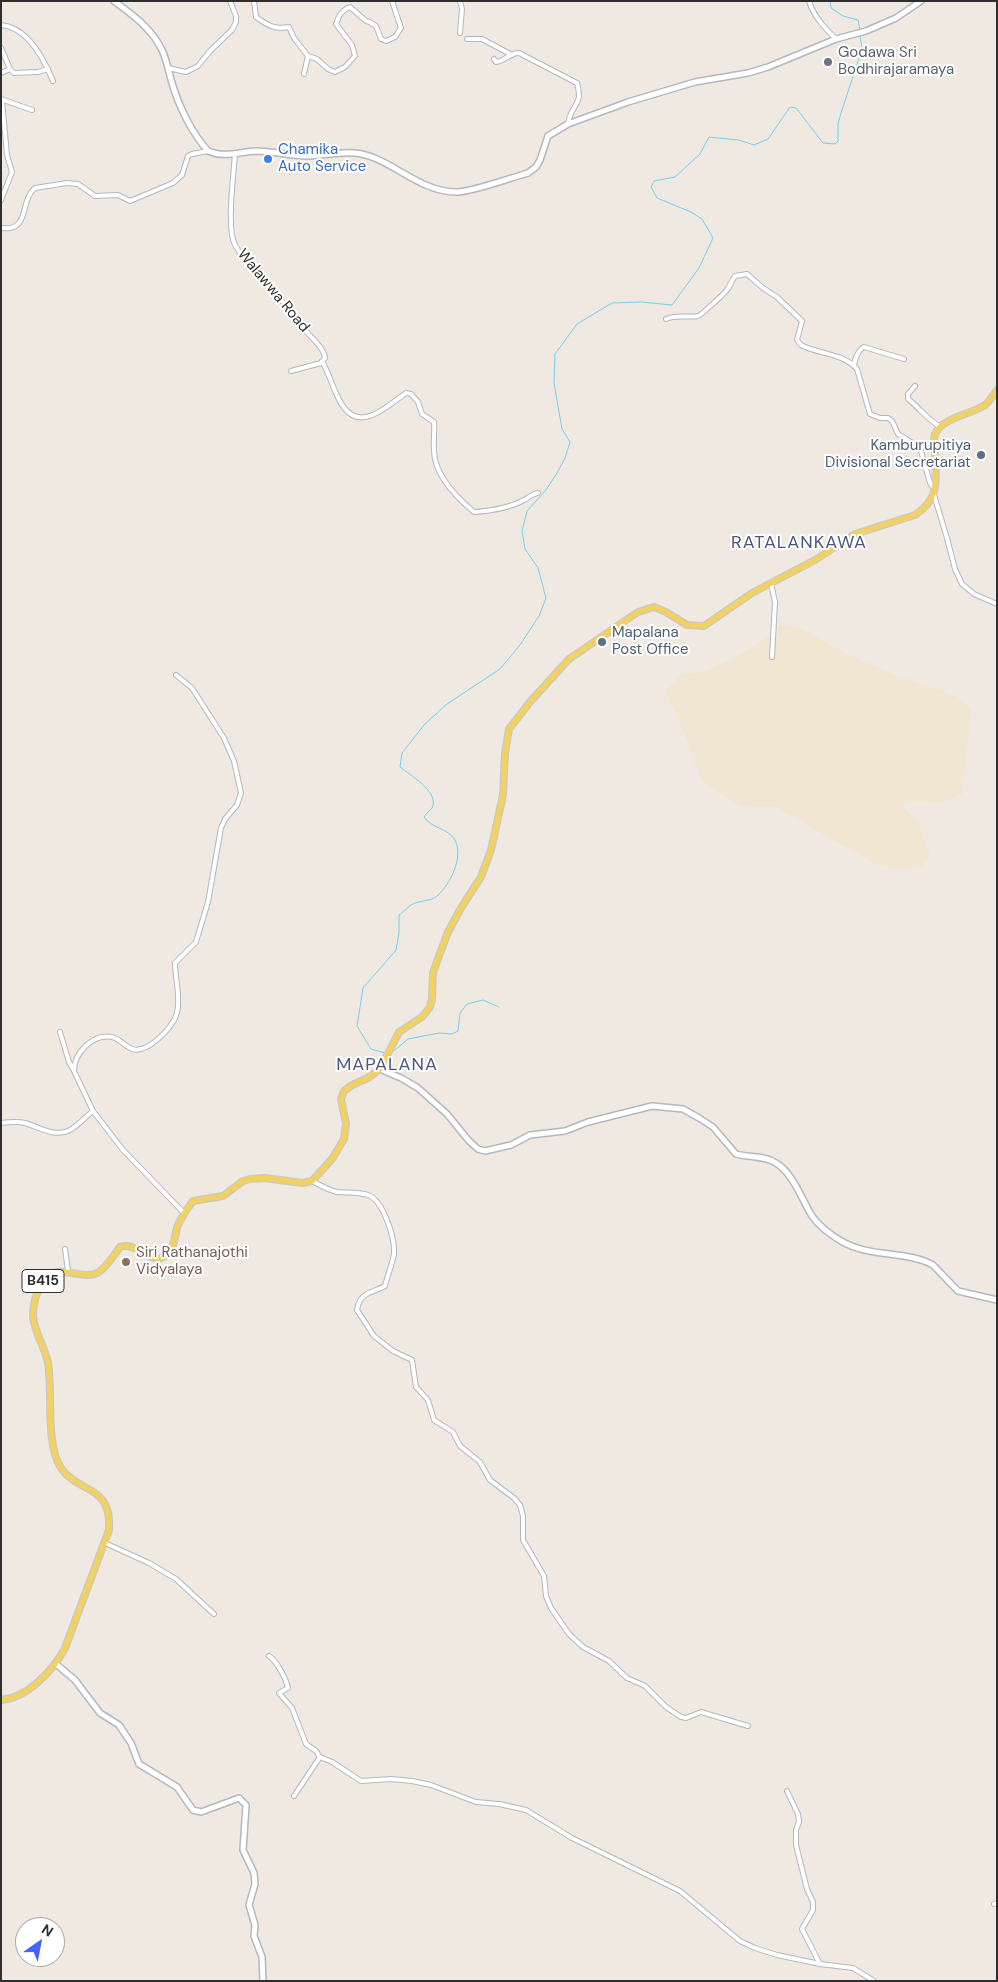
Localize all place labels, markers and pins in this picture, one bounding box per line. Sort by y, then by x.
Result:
place label: Godawa Sri Bodhirajaramaya [838,44,954,79]
marker: Godawa Sri Bodhirajaramaya [822,56,834,68]
place label: Chamika Auto Service [278,141,366,176]
marker: Chamika Auto Service [262,153,274,165]
place label: Kamburupitiya Divisional Secretariat [825,437,971,472]
marker: Kamburupitiya Divisional Secretariat [975,449,987,461]
place label: Mapalana Post Office [612,624,688,659]
marker: Mapalana Post Office [596,636,608,648]
place label: Siri Rathanajothi Vidyalaya [136,1244,248,1279]
marker: Siri Rathanajothi Vidyalaya [120,1256,132,1268]

